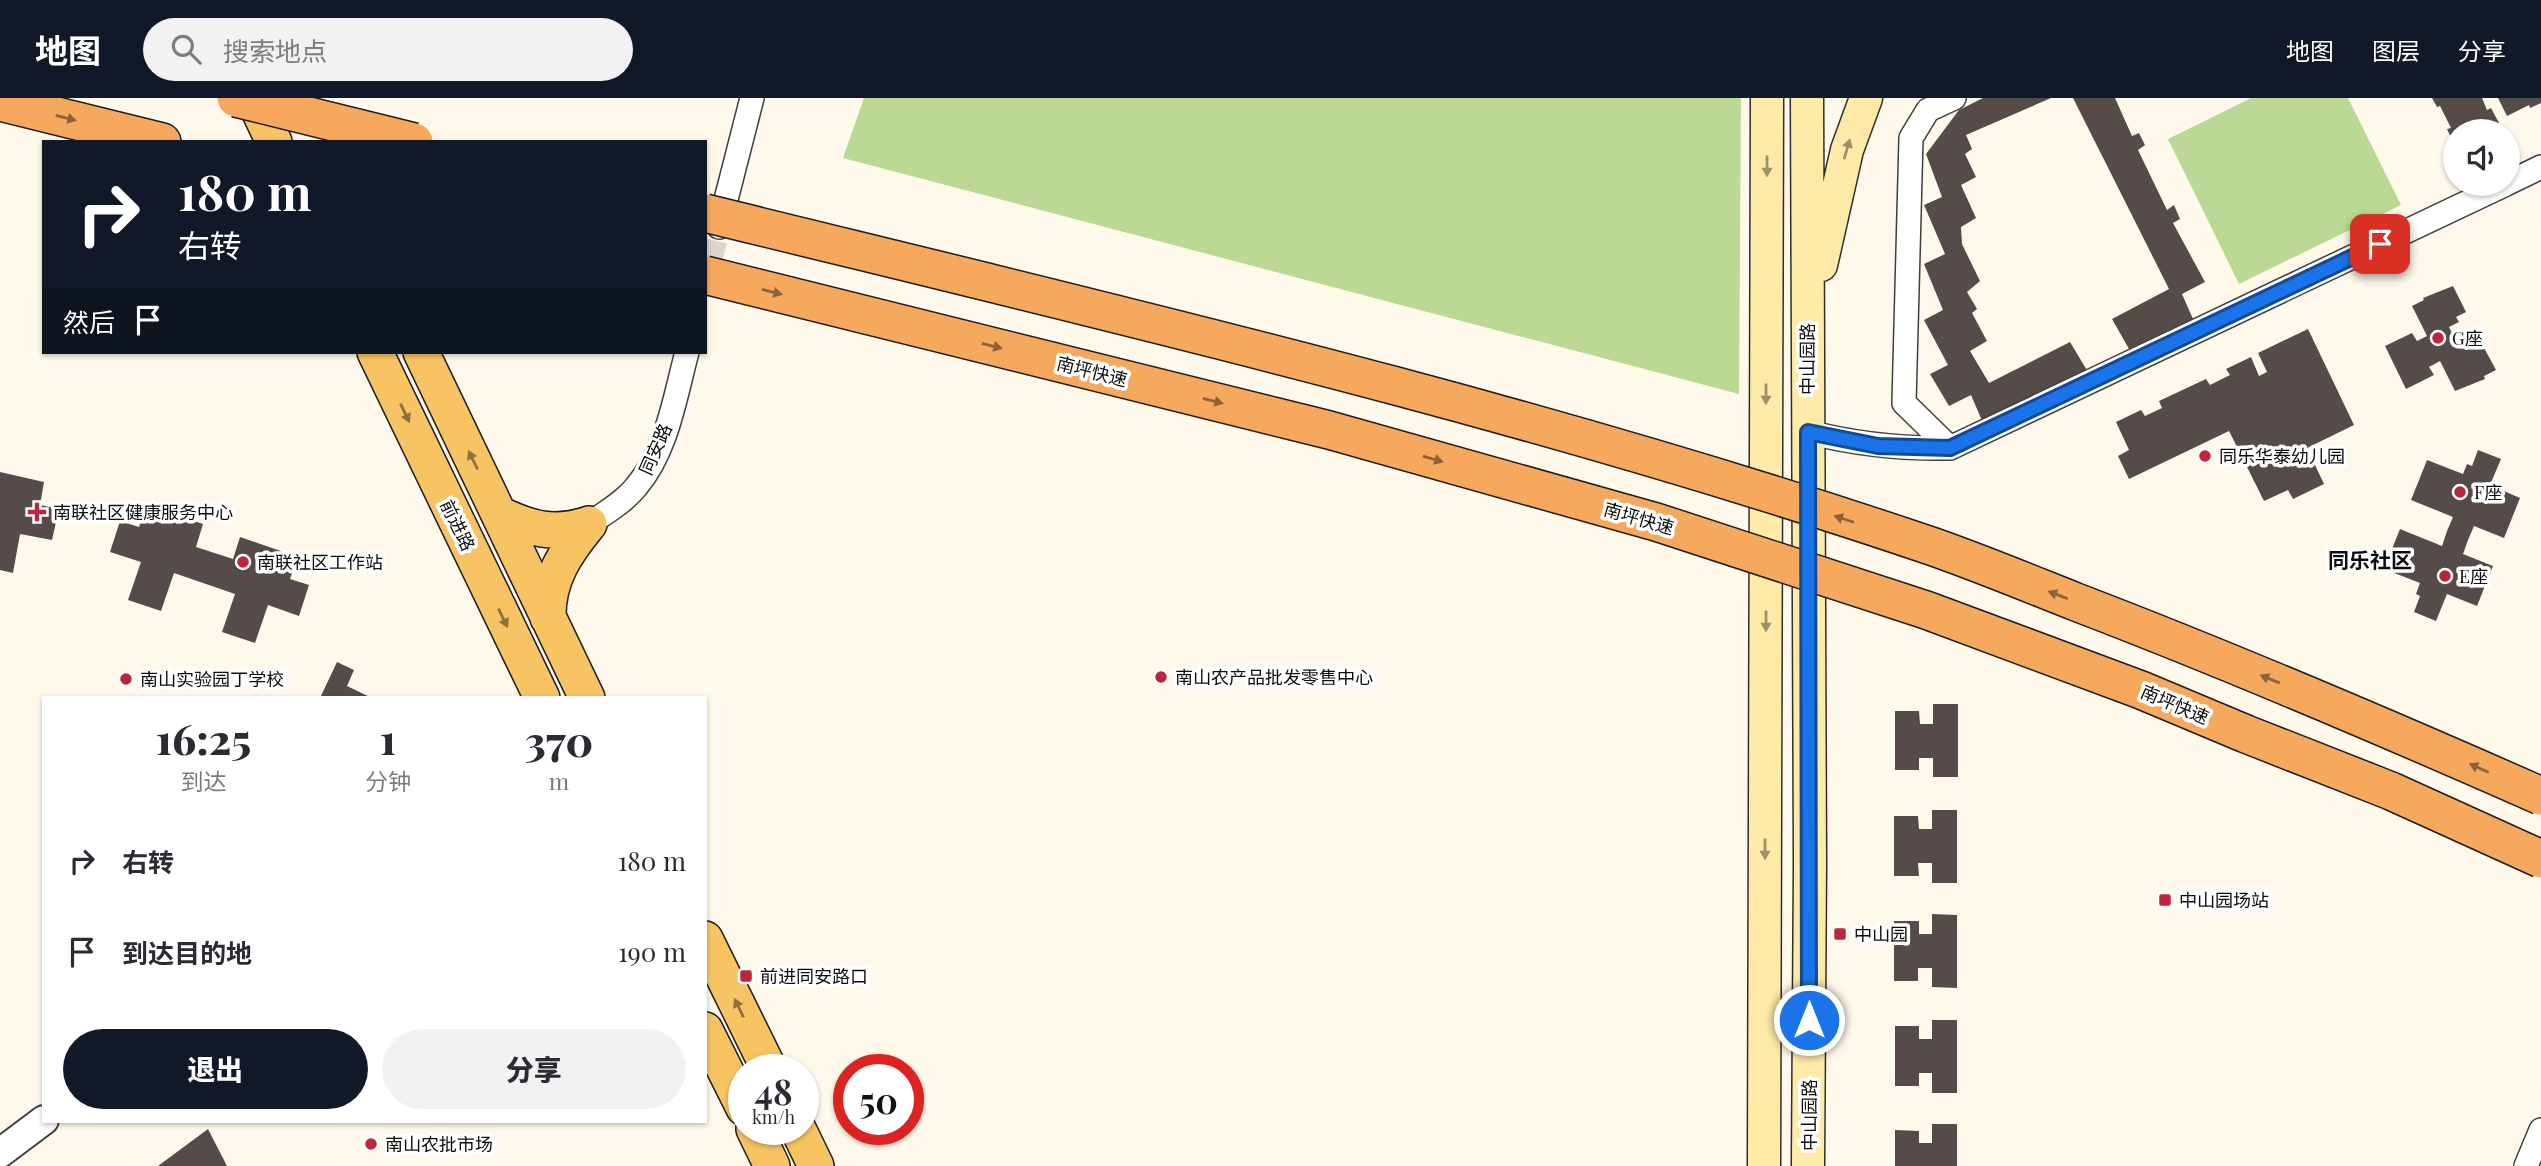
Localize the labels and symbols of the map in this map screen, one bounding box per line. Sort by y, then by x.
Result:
one-way arrow [55,113,77,124]
one-way arrow [1843,138,1853,159]
one-way arrow [1761,155,1773,177]
pin [2350,214,2410,274]
one-way arrow [761,287,783,298]
street label: 中山园路 [1795,323,1819,395]
place label: G座 [2452,326,2483,350]
marker: G座 [2430,330,2446,346]
one-way arrow [981,341,1003,352]
street label: 南坪快速 [1054,351,1130,391]
one-way arrow [1760,383,1772,405]
one-way arrow [1202,396,1224,407]
one-way arrow [399,403,410,423]
street label: 同安路 [633,419,677,479]
place label: 同乐华泰幼儿园 [2219,444,2345,468]
marker: 同乐华泰幼儿园 [2197,448,2213,464]
one-way arrow [467,450,479,470]
one-way arrow [1423,455,1444,465]
place label: F座 [2474,480,2502,504]
marker: F座 [2452,484,2468,500]
street label: 前进路 [435,495,481,555]
street label: 南坪快速 [1601,497,1677,539]
place label: 南联社区健康服务中心 [53,500,233,524]
marker: 南联社区健康服务中心 [27,502,47,522]
one-way arrow [1833,513,1854,523]
district label: 同乐社区 [2328,545,2412,573]
place label: 南联社区工作站 [257,550,383,574]
marker: 南联社区工作站 [235,554,251,570]
place label: E座 [2459,564,2488,588]
marker: E座 [2437,568,2453,584]
one-way arrow [2047,589,2068,600]
one-way arrow [497,608,509,628]
one-way arrow [1760,610,1772,632]
place label: 南山农产品批发零售中心 [1175,665,1373,689]
place label: 南山实验园丁学校 [140,667,284,691]
marker: 南山农产品批发零售中心 [1153,669,1169,685]
marker: 南山实验园丁学校 [118,671,134,687]
one-way arrow [2259,673,2280,684]
street label: 南坪快速 [2137,679,2213,729]
one-way arrow [2468,762,2489,773]
one-way arrow [1759,838,1771,860]
place label: 中山园场站 [2179,888,2269,912]
marker: 中山园场站 [2157,892,2173,908]
place label: 中山园 [1854,922,1908,946]
marker: 中山园 [1832,926,1848,942]
place label: 前进同安路口 [760,964,868,988]
marker: 前进同安路口 [738,968,754,984]
position arrow [1772,983,1846,1057]
one-way arrow [733,998,745,1018]
speed limit sign: 50 [833,1054,924,1145]
street label: 中山园路 [1797,1079,1821,1151]
place label: 南山农批市场 [385,1132,493,1156]
marker: 南山农批市场 [363,1136,379,1152]

